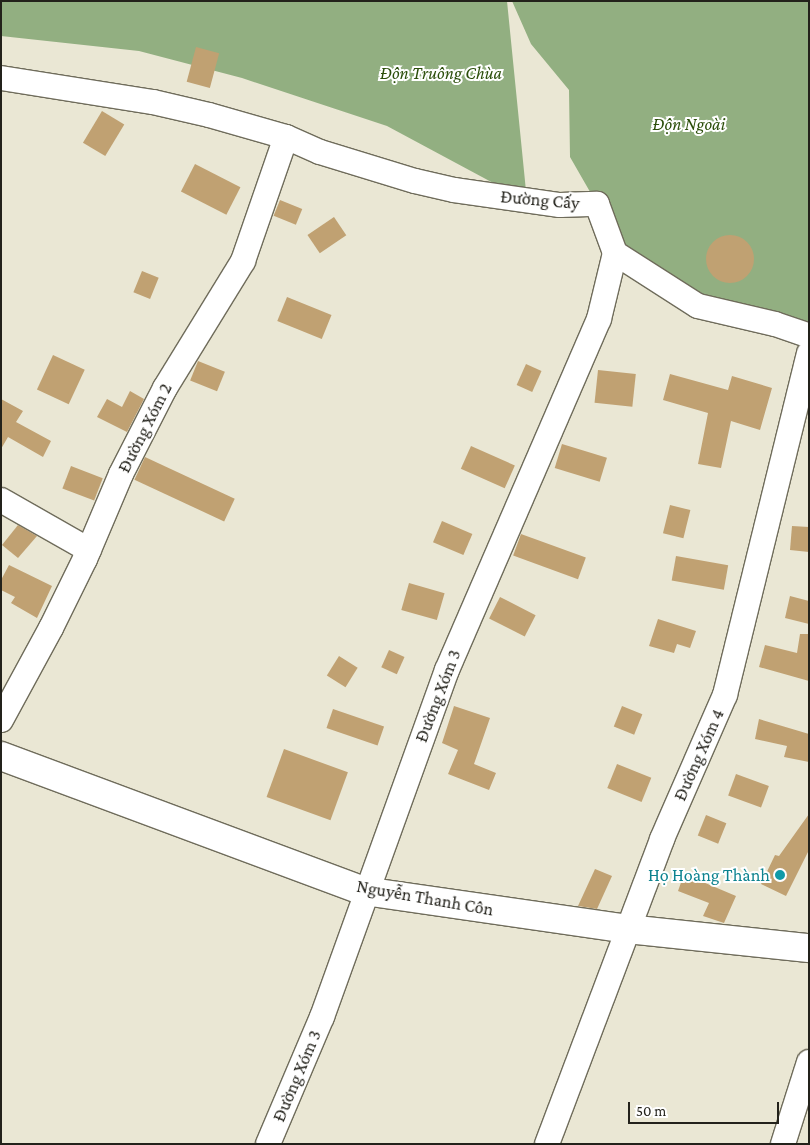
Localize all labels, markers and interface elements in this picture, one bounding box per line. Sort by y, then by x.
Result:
park label: Độn Truông Chùa [380,62,502,84]
park label: Độn Ngoài [653,113,725,135]
street label: Đường Cấy [500,186,580,214]
street label: Đường Xóm 2 [113,380,177,476]
street label: Đường Xóm 3 [410,647,466,745]
street label: Đường Xóm 4 [669,706,729,804]
place label: Họ Hoàng Thành [648,864,770,886]
marker: Họ Hoàng Thành [774,869,786,881]
street label: Nguyễn Thanh Côn [355,875,495,921]
street label: Đường Xóm 3 [268,1027,326,1125]
scale bar [630,1092,781,1124]
text: 50 m [636,1103,666,1119]

